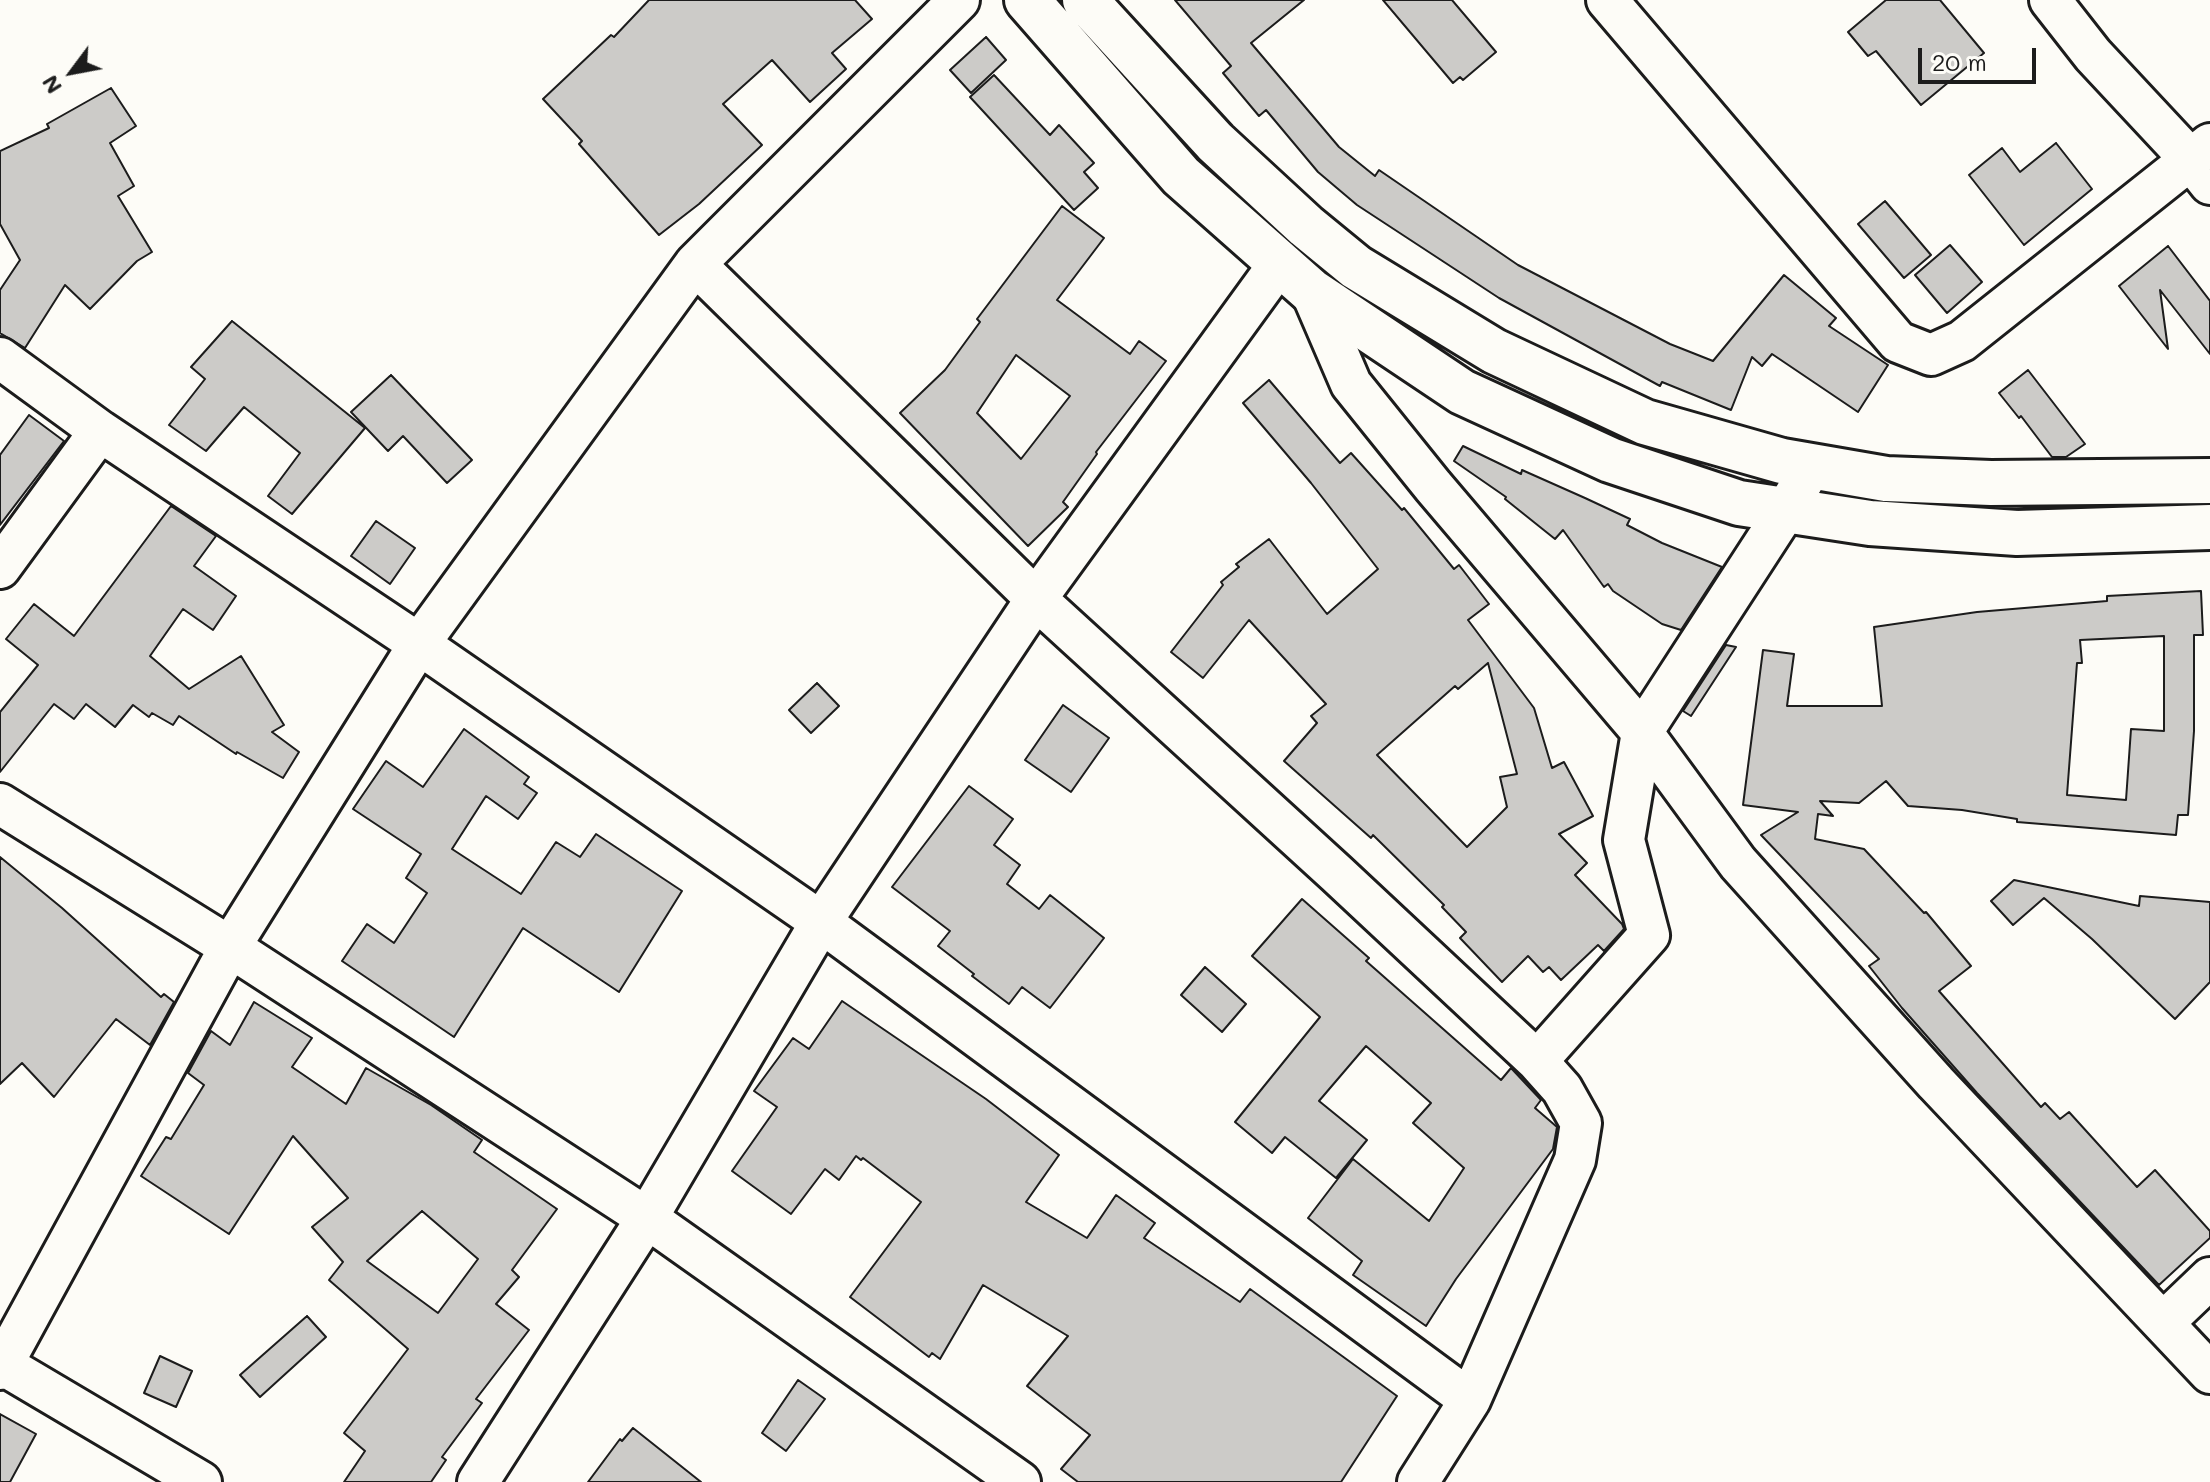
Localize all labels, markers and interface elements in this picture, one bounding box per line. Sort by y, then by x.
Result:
north arrow [32,32,112,112]
scale bar [1922,32,2040,82]
text: 20 m [1932,46,1987,77]
text: N [35,70,68,100]

